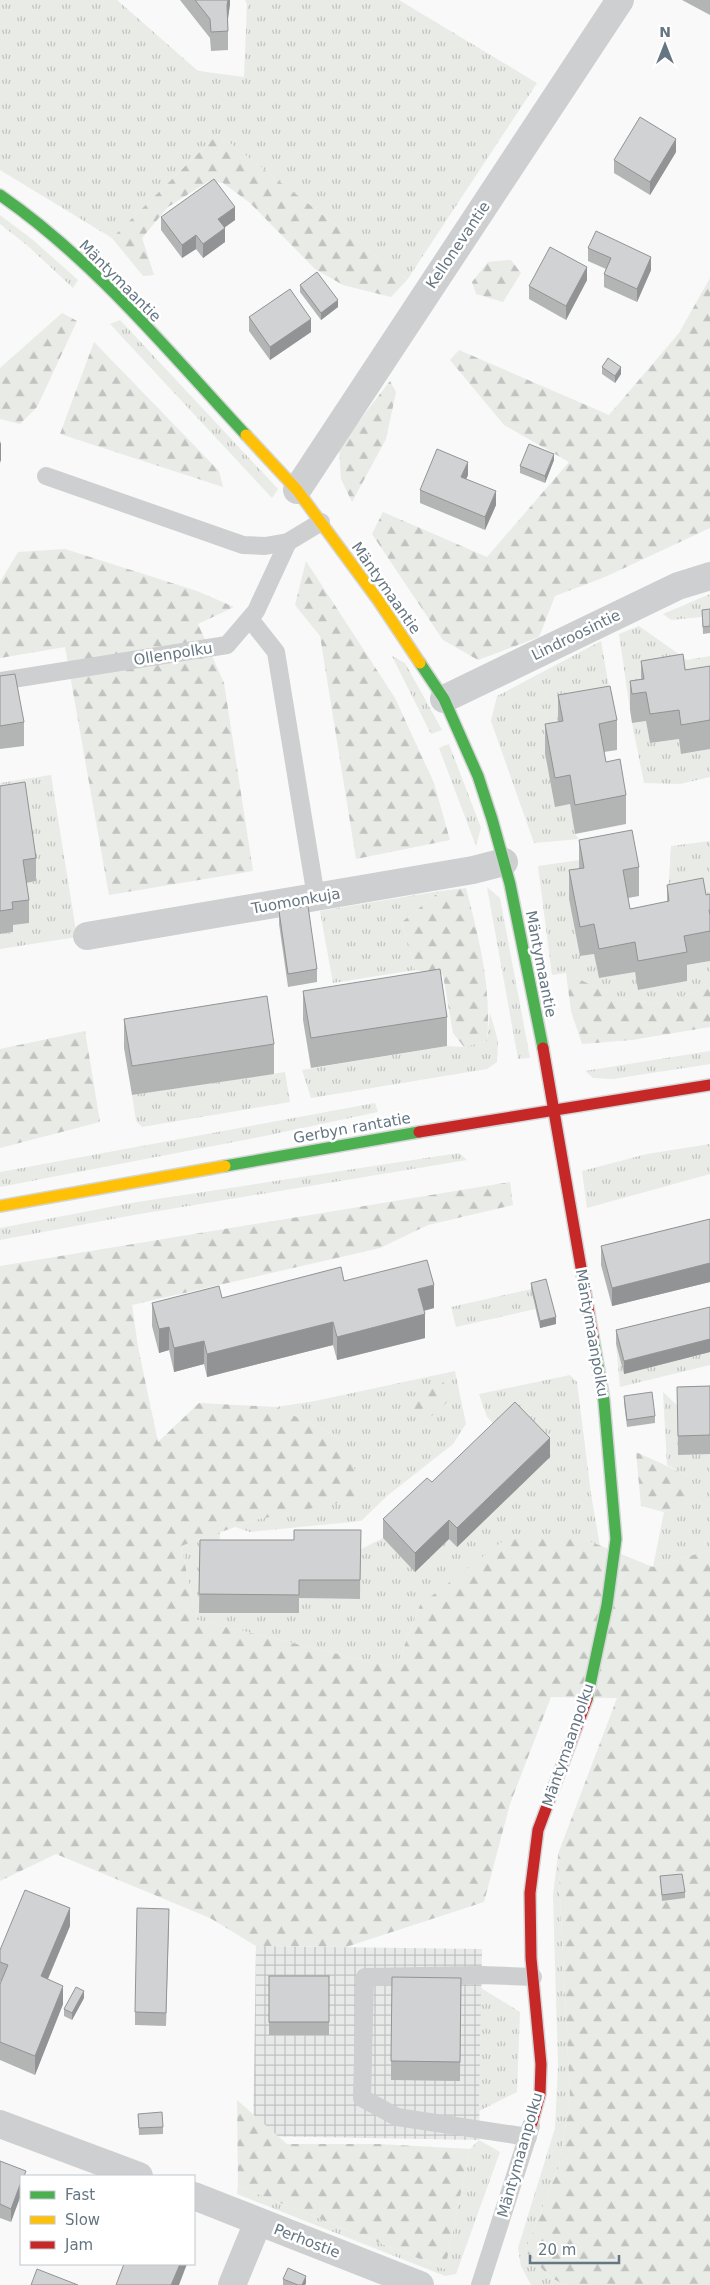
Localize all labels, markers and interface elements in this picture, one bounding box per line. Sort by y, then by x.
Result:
north arrow [640,20,690,70]
text: N [659,24,671,40]
street label: Kellonevantie [422,198,494,292]
street label: Mäntymaantie [75,236,165,326]
street label: Mäntymaantie [348,539,424,637]
street label: Lindroosintie [529,606,623,664]
street label: Ollenpolku [132,639,214,669]
street label: Tuomonkuja [249,884,342,918]
street label: Mäntymaantie [522,909,560,1019]
street label: Gerbyn rantatie [292,1109,412,1147]
street label: Mäntymaanpolku [572,1268,612,1398]
street label: Mäntymaanpolku [538,1681,598,1809]
street label: Mäntymaanpolku [494,2090,546,2220]
legend [20,2175,195,2265]
text: Fast [65,2186,95,2204]
text: Slow [65,2211,100,2229]
street label: Perhostie [271,2220,343,2262]
scale bar [530,2232,619,2264]
text: Jam [64,2236,93,2254]
text: 20 m [538,2241,576,2259]

